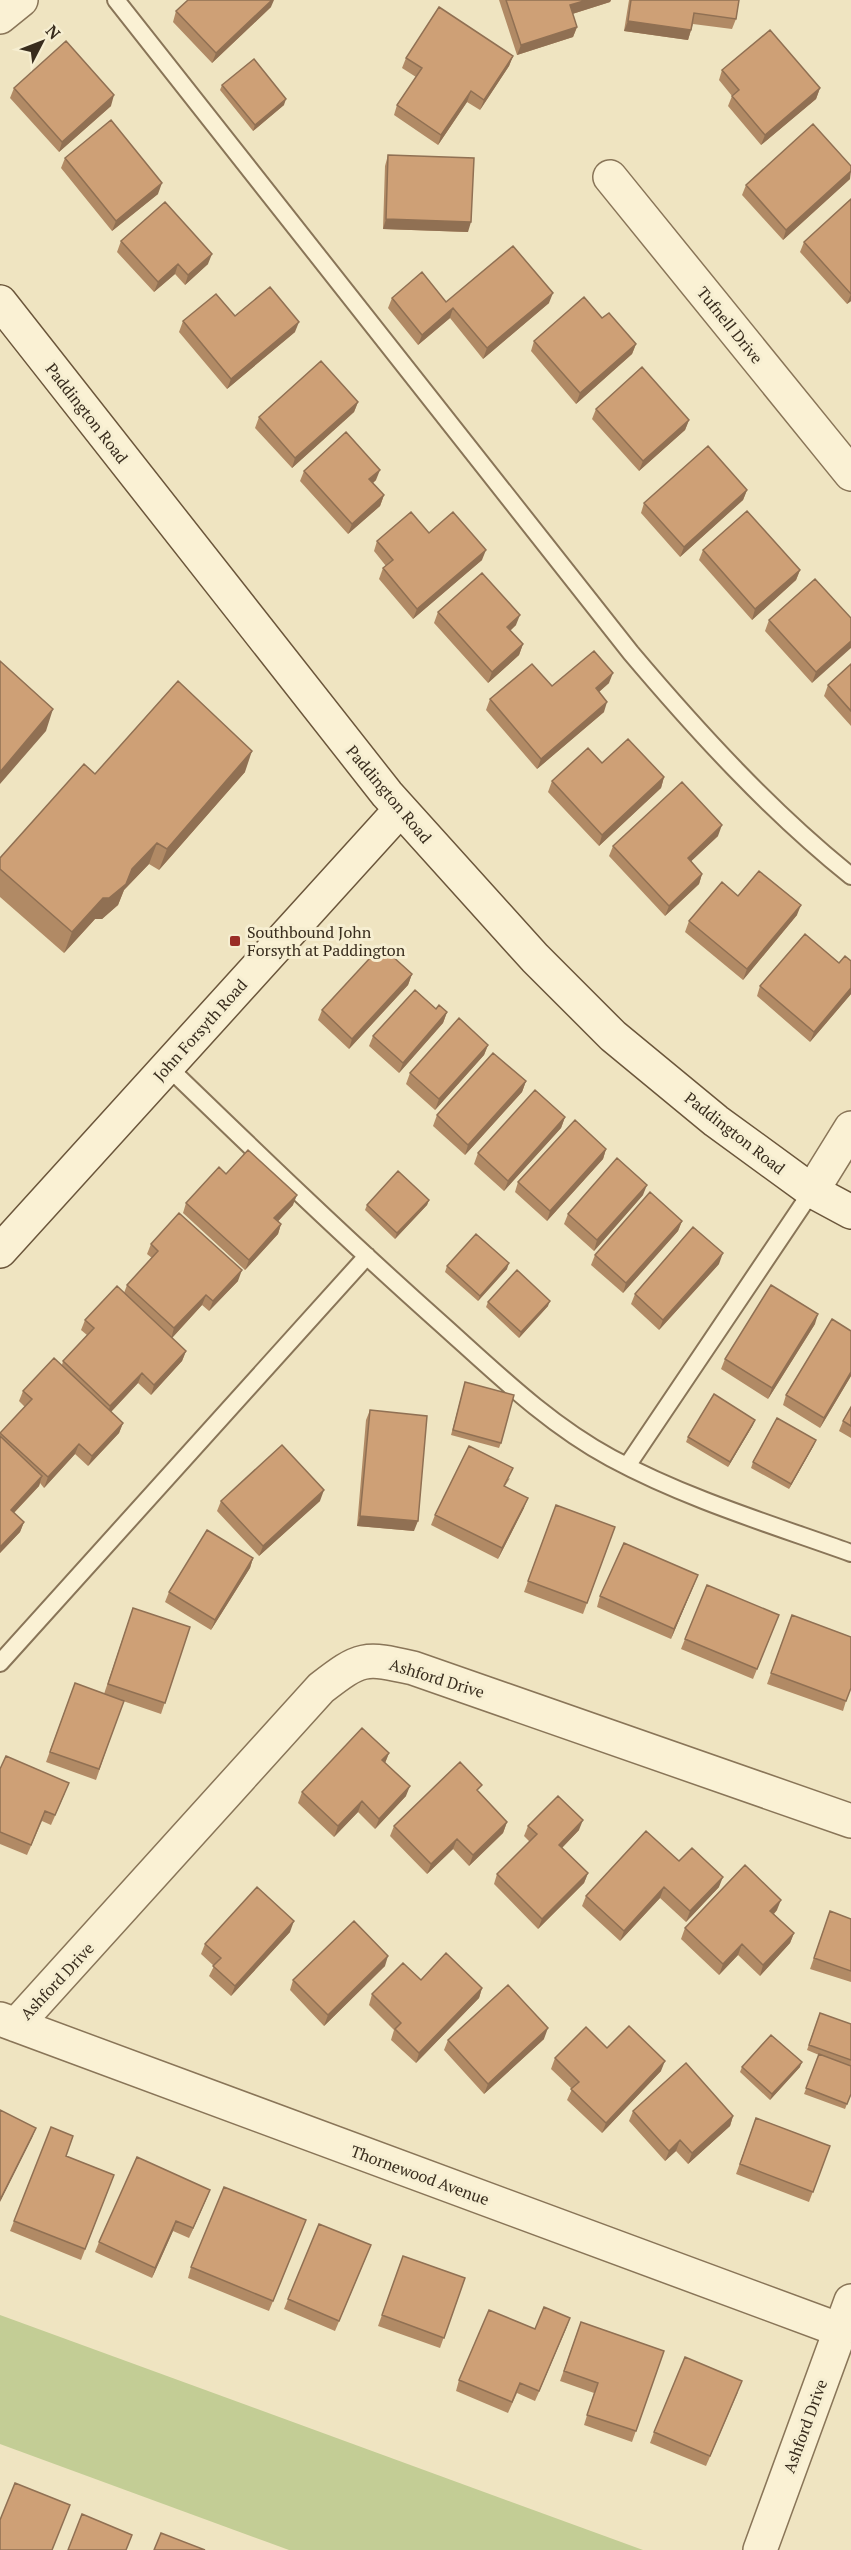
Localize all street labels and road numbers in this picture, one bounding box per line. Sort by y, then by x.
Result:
street label: Tufnell Drive [692,282,768,368]
street label: Paddington Road [41,358,133,468]
street label: Paddington Road [341,740,437,848]
street label: John Forsyth Road [148,974,252,1086]
street label: Paddington Road [680,1087,790,1179]
street label: Ashford Drive [387,1653,487,1703]
street label: Ashford Drive [15,1938,99,2024]
street label: Thornewood Avenue [348,2140,492,2210]
street label: Ashford Drive [778,2376,832,2476]

